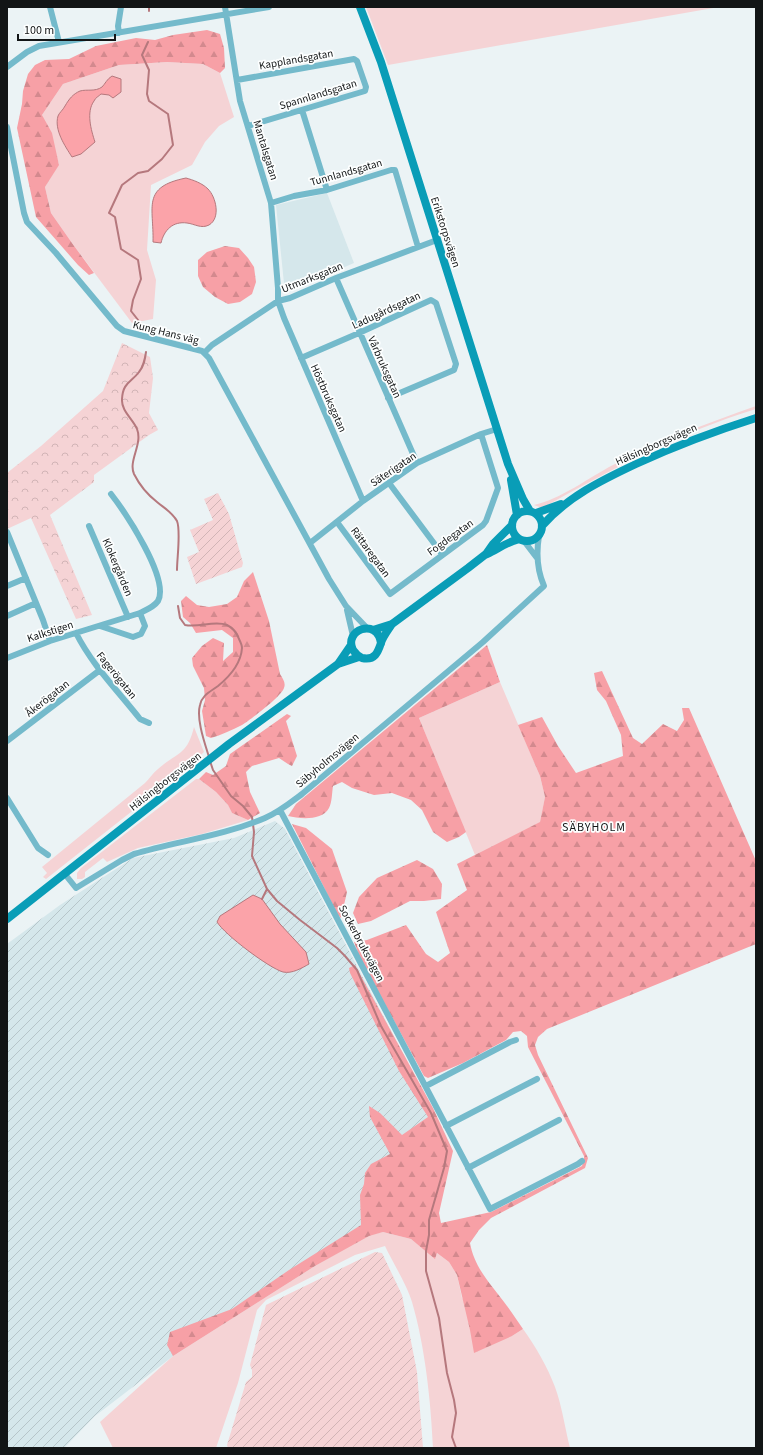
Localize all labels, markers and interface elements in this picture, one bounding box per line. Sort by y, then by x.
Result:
scale bar [18,16,115,42]
text: 100 m [24,22,54,39]
street label: Kapplandsgatan [258,46,334,73]
street label: Spannlandsgatan [278,76,359,113]
street label: Mantalsgatan [249,118,282,182]
street label: Tunnlandsgatan [308,155,384,190]
street label: Erikstorpsvägen [427,195,464,269]
street label: Utmarksgatan [279,258,345,297]
street label: Ladugårdsgatan [349,288,423,333]
street label: Kung Hans väg [131,317,201,348]
street label: Vårbruksgatan [364,334,405,401]
street label: Höstbruksgatan [307,362,350,435]
street label: Hälsingborgsvägen [613,420,699,469]
street label: Säterigatan [367,448,419,490]
street label: Fogdegatan [424,515,477,559]
street label: Rättaregatan [347,524,394,581]
street label: Klokergården [99,536,137,599]
street label: Kalkstigen [25,617,75,646]
street label: Fagerögatan [93,648,140,702]
street label: Åkerögatan [22,676,72,720]
street label: Säbyholmsvägen [292,729,362,791]
street label: Hälsingborgsvägen [126,749,204,814]
district label: SÄBYHOLM [562,819,626,836]
street label: Sockerbruksvägen [335,902,388,984]

